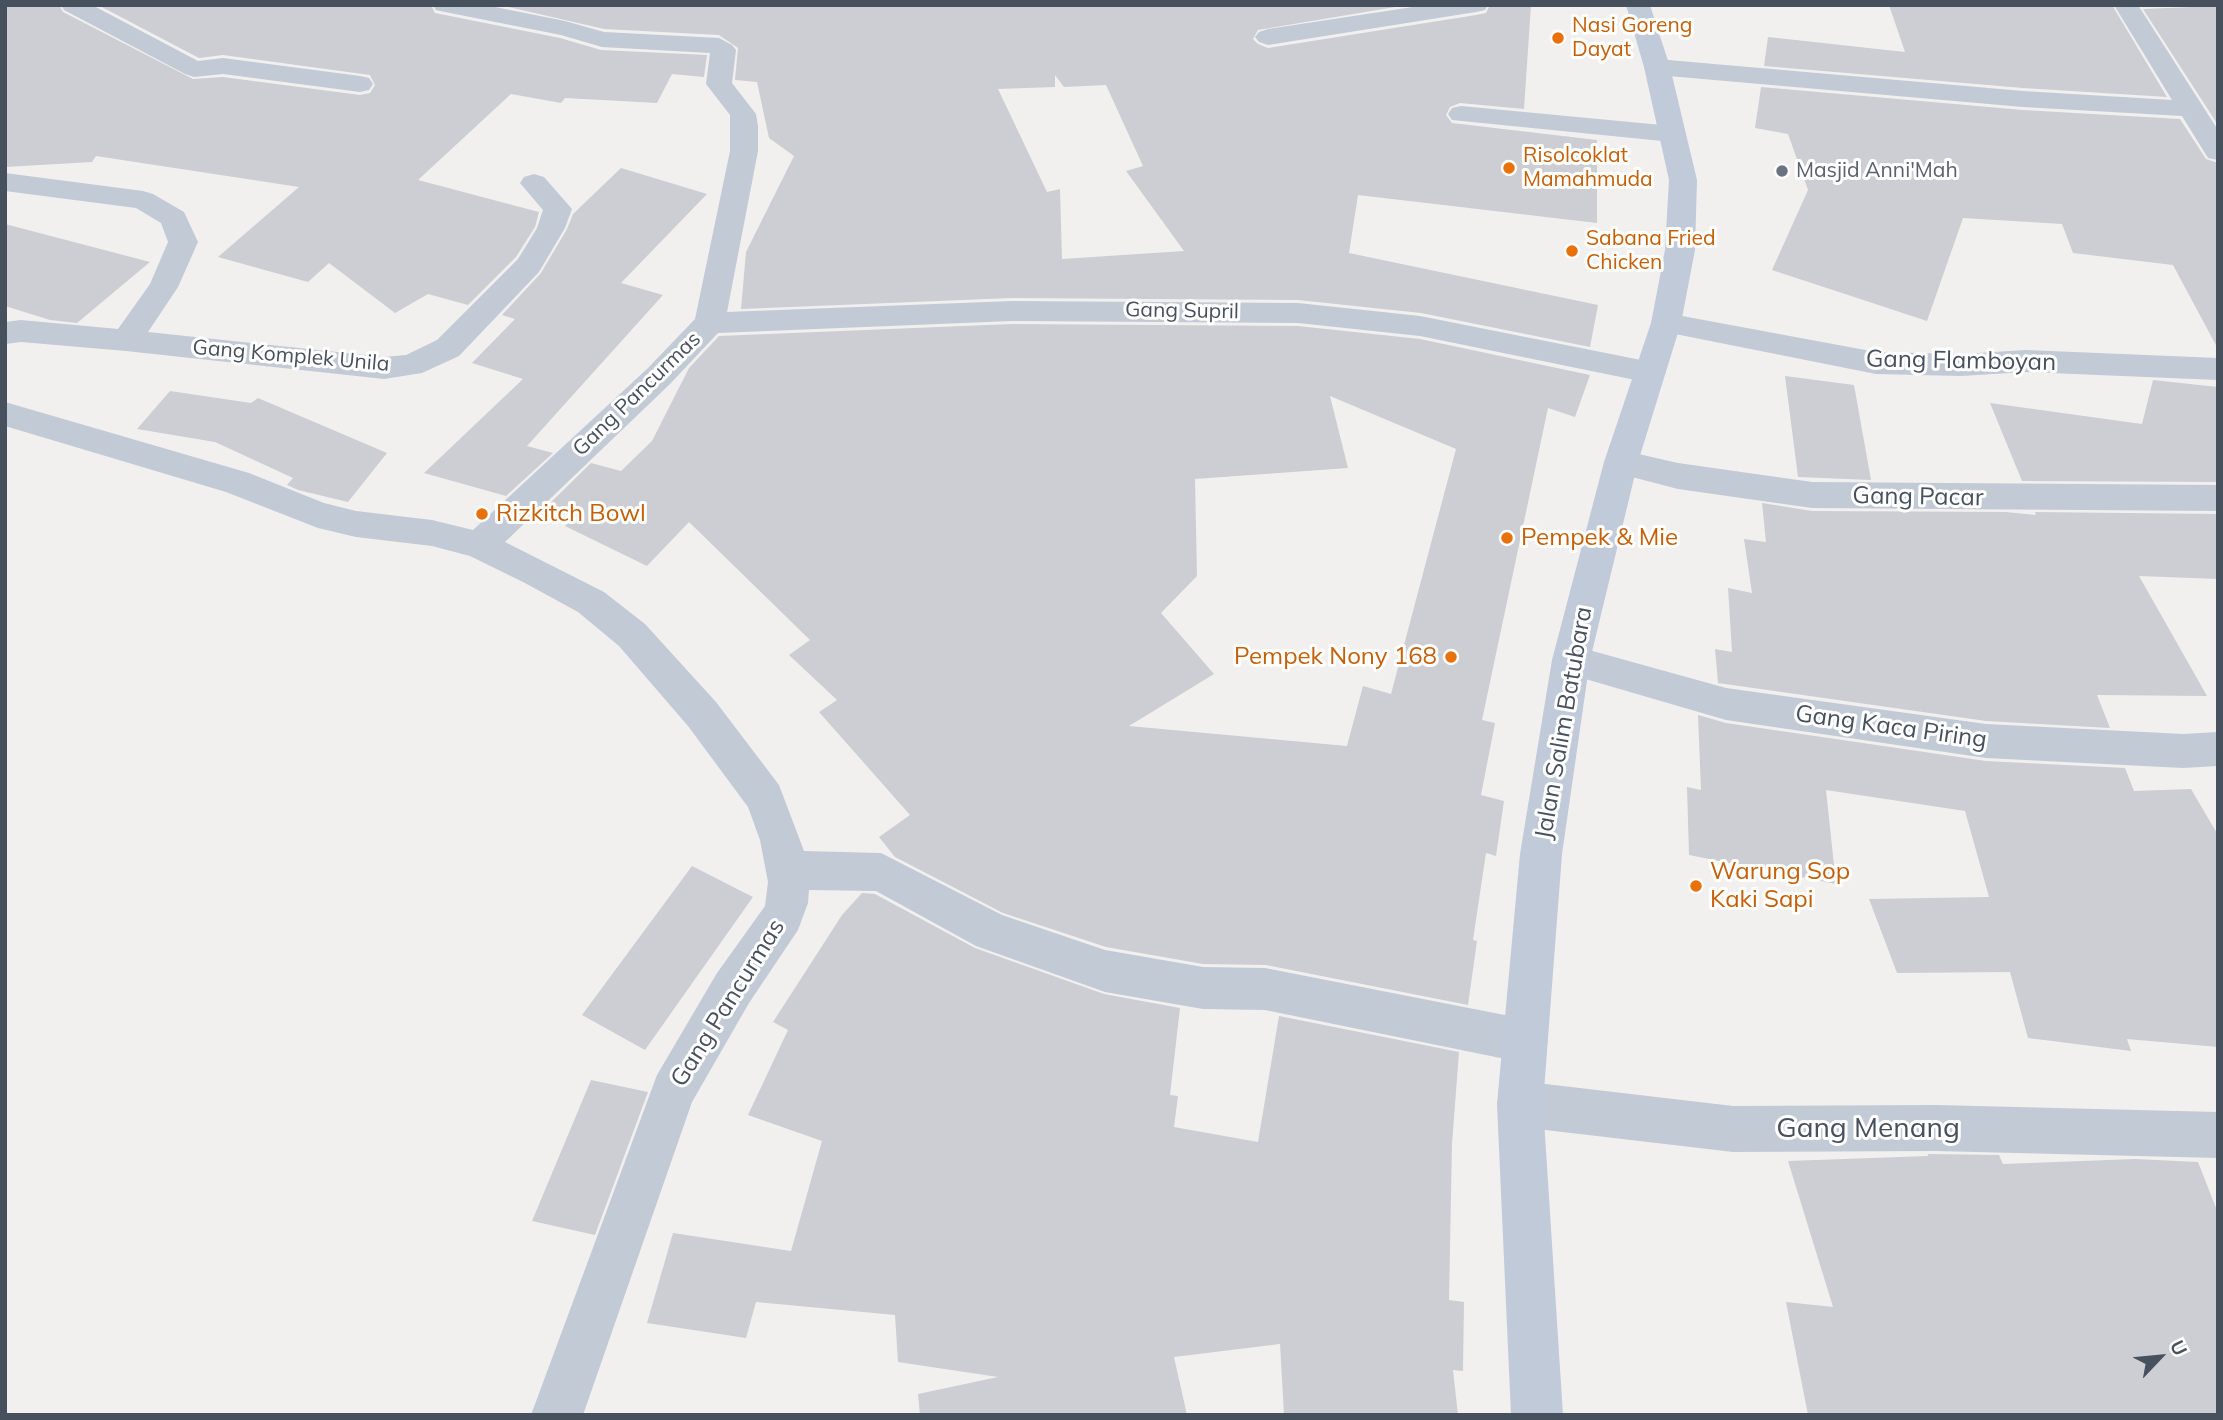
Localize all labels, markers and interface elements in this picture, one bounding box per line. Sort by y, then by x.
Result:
place label: Nasi Goreng Dayat [1572,13,1692,63]
marker: Nasi Goreng Dayat [1550,30,1566,46]
place label: Risolcoklat Mamahmuda [1523,143,1653,193]
place label: Masjid Anni'Mah [1796,158,1958,184]
marker: Risolcoklat Mamahmuda [1501,160,1517,176]
marker: Masjid Anni'Mah [1774,163,1790,179]
place label: Sabana Fried Chicken [1586,226,1716,276]
marker: Sabana Fried Chicken [1564,243,1580,259]
street label: Gang Supril [1125,297,1239,325]
street label: Gang Pancurmas [568,327,706,461]
street label: Gang Komplek Unila [192,335,390,377]
street label: Gang Flamboyan [1866,345,2056,377]
street label: Gang Pacar [1852,481,1984,513]
place label: Rizkitch Bowl [496,500,646,528]
marker: Rizkitch Bowl [474,506,490,522]
place label: Pempek & Mie [1521,524,1678,552]
marker: Pempek & Mie [1499,530,1515,546]
street label: Jalan Salim Batubara [1529,604,1599,842]
place label: Pempek Nony 168 [1234,643,1437,671]
marker: Pempek Nony 168 [1443,649,1459,665]
street label: Gang Kaca Piring [1793,699,1989,755]
place label: Warung Sop Kaki Sapi [1710,858,1850,914]
marker: Warung Sop Kaki Sapi [1688,878,1704,894]
street label: Gang Pancurmas [665,914,791,1092]
street label: Gang Menang [1776,1112,1960,1146]
north arrow [2125,1322,2195,1392]
text: U [2165,1336,2193,1359]

